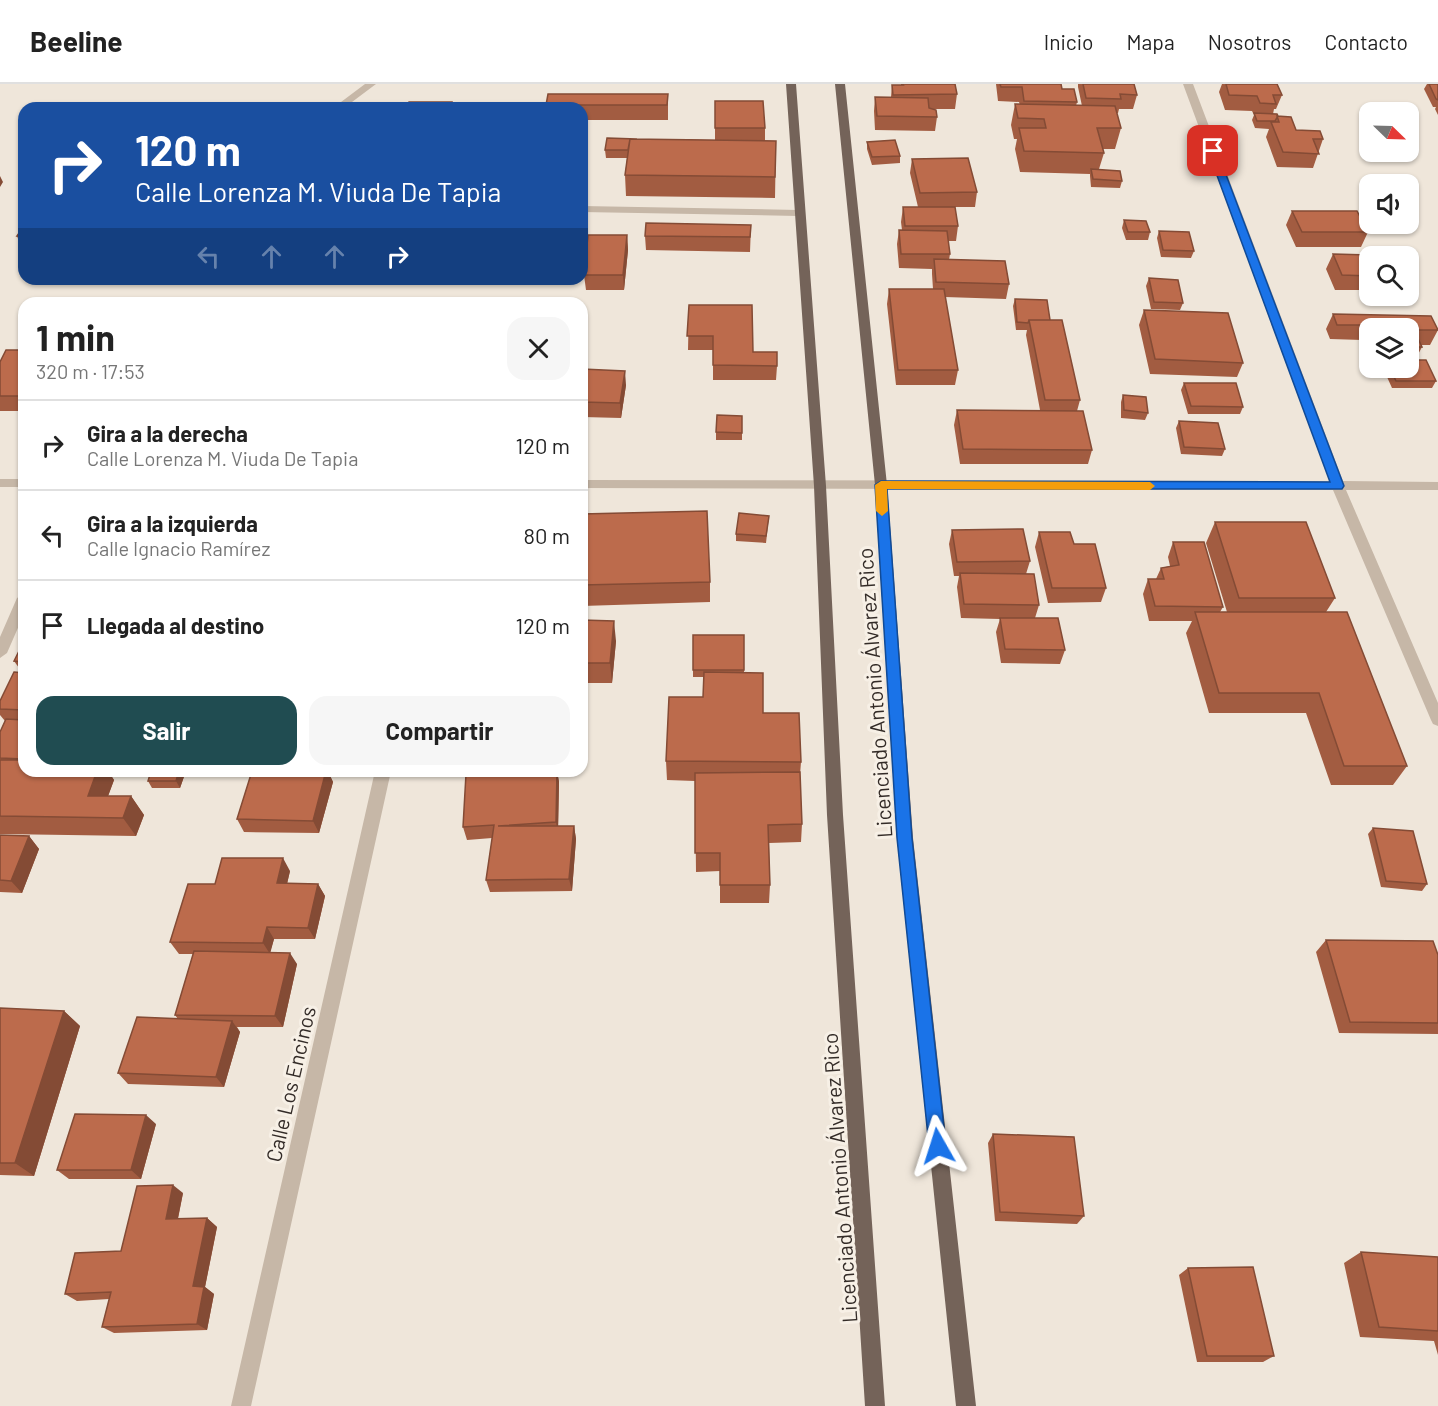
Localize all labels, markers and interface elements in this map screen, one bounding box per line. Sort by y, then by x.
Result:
text: Beeline [30,24,122,58]
text: Inicio [1044,29,1094,54]
text: Mapa [1127,29,1175,54]
text: Nosotros [1208,29,1291,54]
text: Contacto [1324,29,1408,54]
north arrow [1359,102,1419,162]
map controls [1359,102,1419,378]
text: 120 m [135,124,241,174]
pin [1187,125,1238,176]
icon: right [36,126,114,204]
icon: arrive [1196,134,1229,167]
button: sound [1359,174,1419,234]
text: Calle Lorenza M. Viuda De Tapia [135,175,501,207]
icon: left [192,240,225,273]
icon: ahead [255,240,288,273]
icon: ahead [318,240,351,273]
icon: right [381,240,414,273]
button: search [1359,246,1419,306]
text: 1 min [36,315,115,358]
button: close [507,317,570,380]
button: layers [1359,318,1419,378]
text: 320 m · 17:53 [36,359,145,383]
text: Gira a la derecha [87,420,248,446]
icon: right [36,429,69,462]
text: 120 m [515,432,570,458]
text: Calle Lorenza M. Viuda De Tapia [87,446,358,470]
text: Gira a la izquierda [87,510,258,536]
icon: left [36,519,69,552]
text: 80 m [524,522,570,548]
text: Calle Ignacio Ramírez [87,536,270,560]
street label: Licenciado Antonio Álvarez Rico [851,547,897,839]
icon: arrive [36,609,69,642]
text: Llegada al destino [87,612,264,638]
text: 120 m [515,612,570,638]
button: Salir [36,696,297,765]
button: Compartir [309,696,570,765]
street label: Calle Los Encinos [260,1004,320,1164]
street label: Licenciado Antonio Álvarez Rico [816,1032,862,1324]
position arrow [906,1114,970,1178]

